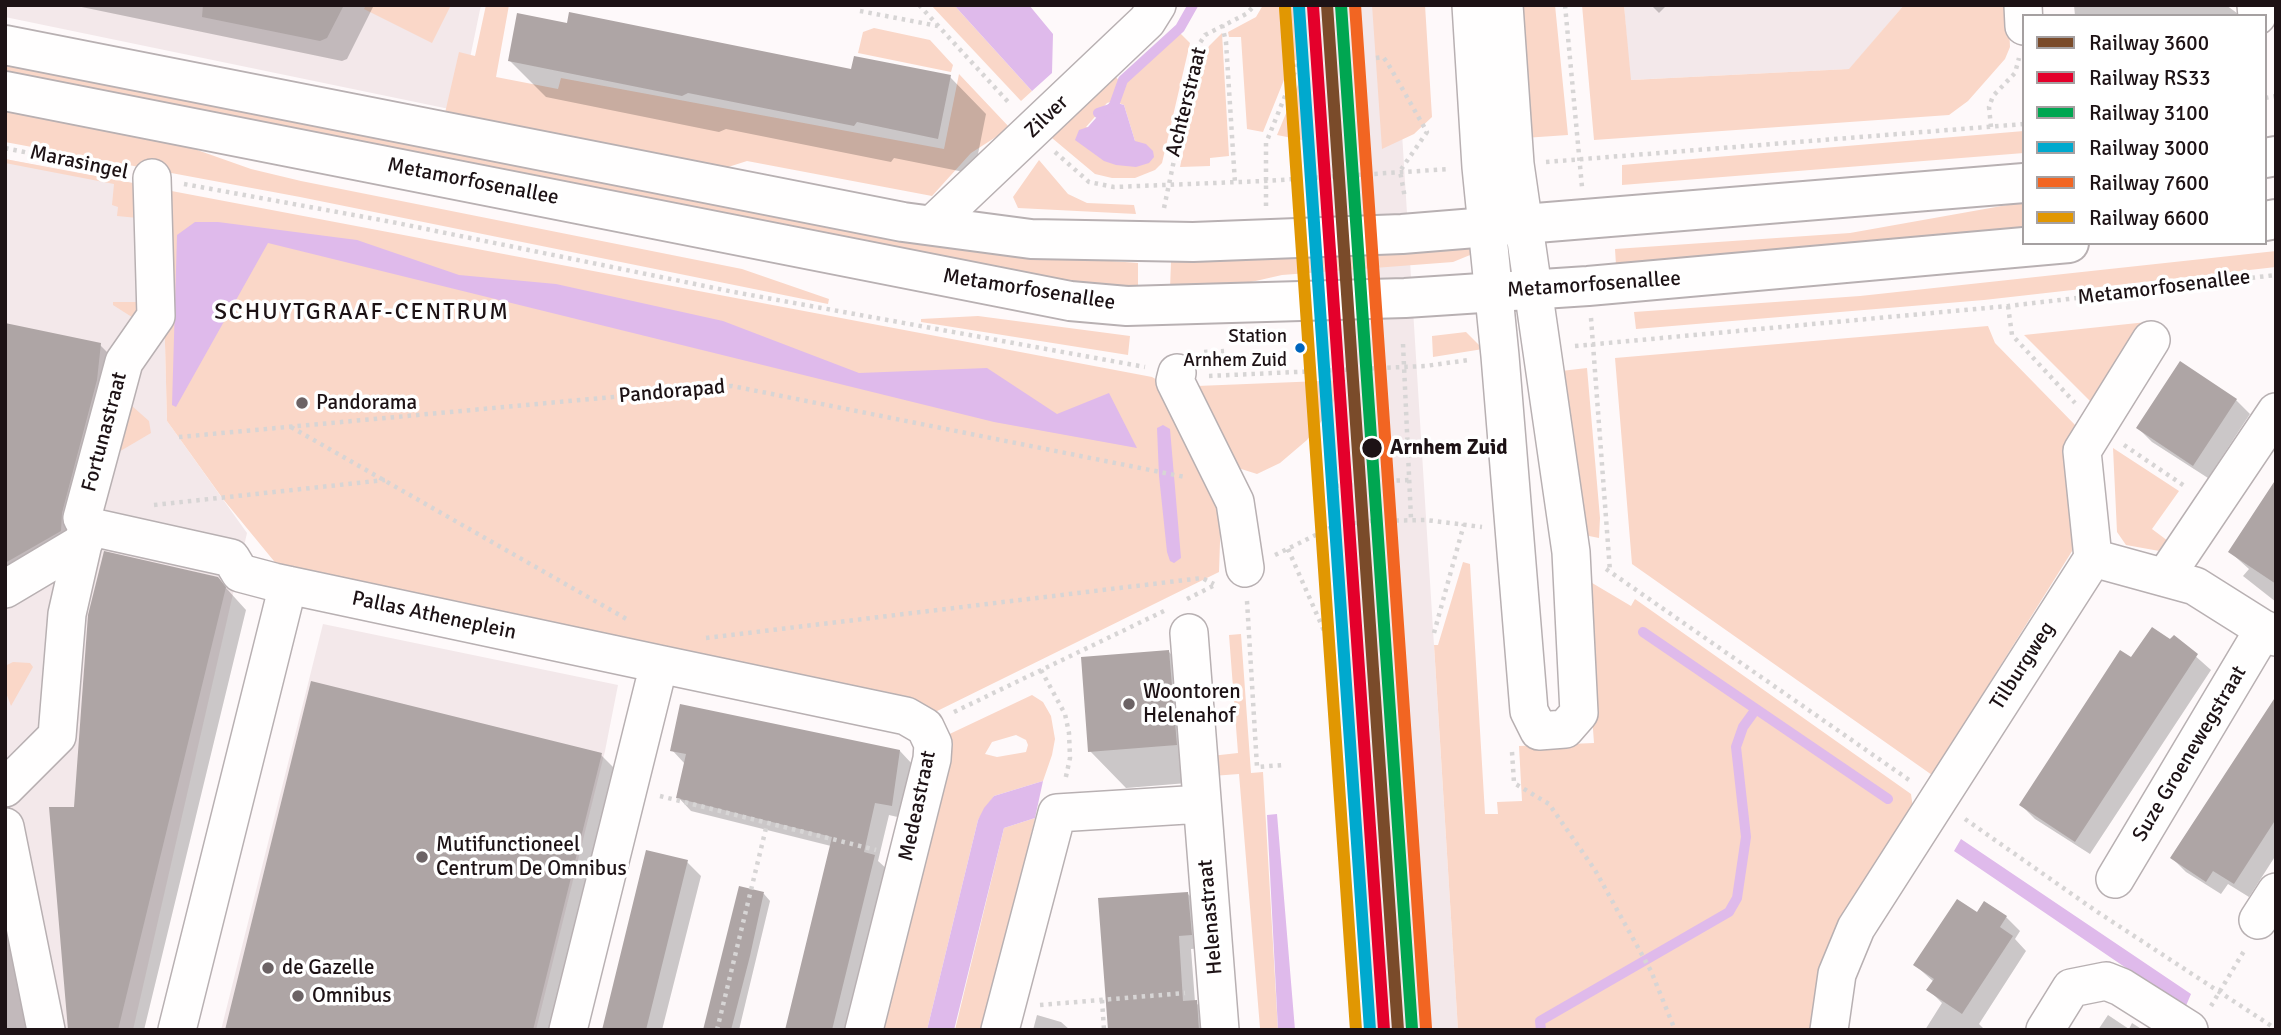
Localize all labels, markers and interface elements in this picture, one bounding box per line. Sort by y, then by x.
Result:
legend [2022,14,2267,245]
text: Railway 3600 [2089,30,2209,56]
street label: Achterstraat [1161,45,1213,159]
text: Railway RS33 [2089,65,2211,91]
street label: Zilver [1020,90,1074,144]
text: Railway 3100 [2089,100,2209,126]
text: Railway 3000 [2089,135,2209,161]
street label: Marasingel [27,140,131,186]
street label: Metamorfosenallee [385,153,561,211]
text: Railway 7600 [2089,170,2209,196]
text: Railway 6600 [2089,205,2209,231]
street label: Metamorfosenallee [941,264,1117,316]
street label: Metamorfosenallee [2076,265,2252,311]
street label: Metamorfosenallee [1506,266,1682,304]
district label: SCHUYTGRAAF-CENTRUM [217,299,507,327]
place label: Station Arnhem Zuid [1183,326,1287,370]
marker: Station Arnhem Zuid [1293,341,1307,355]
street label: Fortunastraat [77,369,133,495]
street label: Pandorapad [618,375,726,409]
place label: Pandorama [316,390,417,416]
marker: Pandorama [294,395,310,411]
place label: Arnhem Zuid [1390,435,1508,461]
marker: Arnhem Zuid [1360,436,1384,460]
street label: Pallas Atheneplein [350,586,518,646]
street label: Tilburgweg [1985,617,2061,715]
street label: Suze Groenewegstraat [2128,662,2252,846]
place label: Woontoren Helenahof [1143,679,1241,729]
marker: Woontoren Helenahof [1121,696,1137,712]
street label: Medeastraat [894,748,942,864]
place label: Mutifunctioneel Centrum De Omnibus [436,832,627,882]
marker: Mutifunctioneel Centrum De Omnibus [414,849,430,865]
street label: Helenastraat [1193,858,1229,976]
place label: de Gazelle [282,955,374,981]
marker: de Gazelle [260,960,276,976]
place label: Omnibus [312,983,391,1009]
marker: Omnibus [290,988,306,1004]

